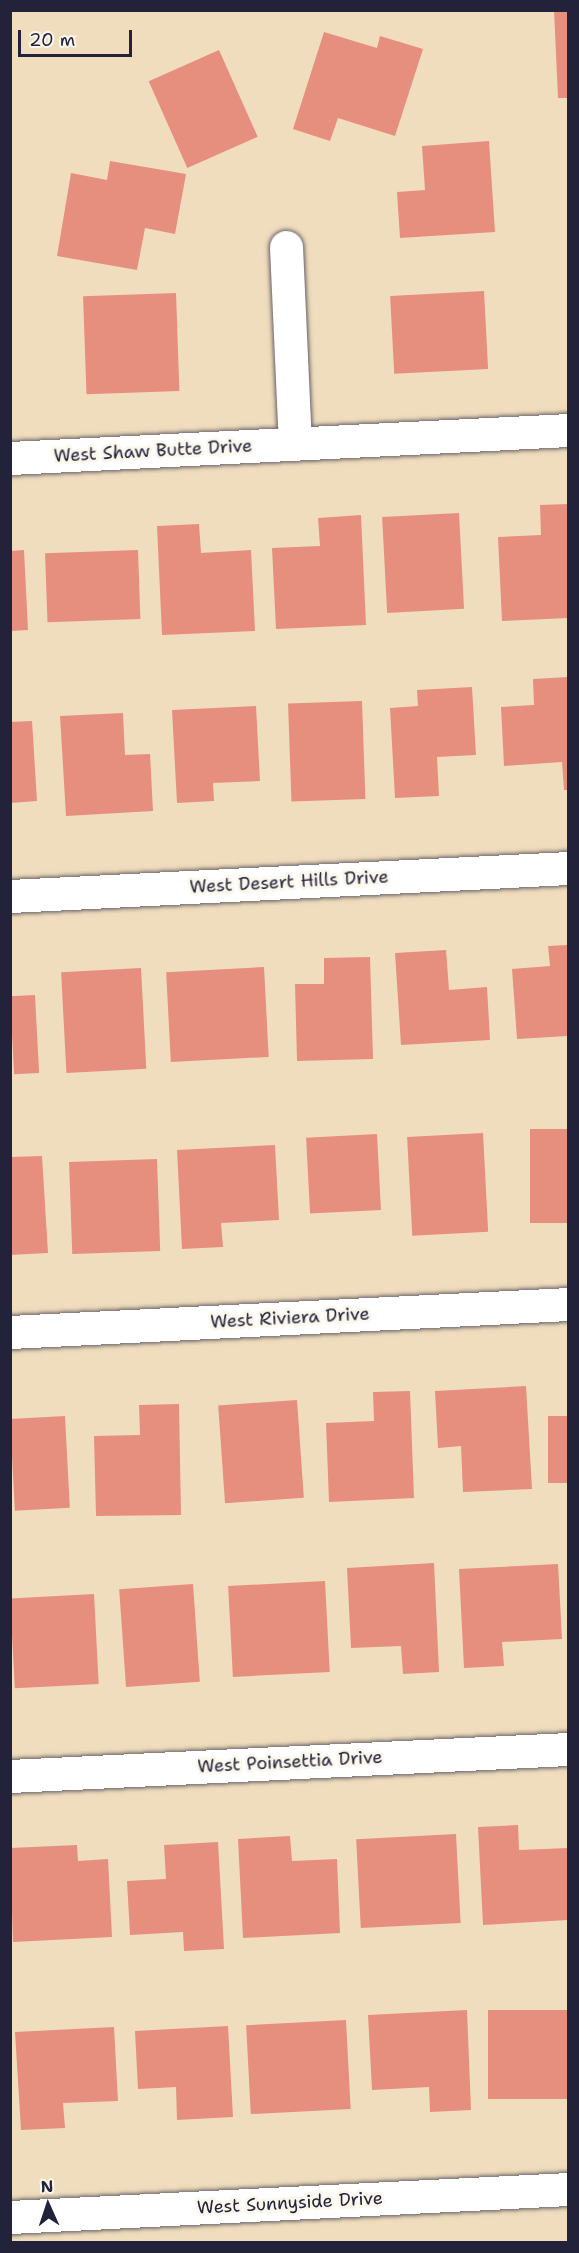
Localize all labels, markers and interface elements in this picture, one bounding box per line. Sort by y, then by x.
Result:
scale bar [21,18,135,56]
text: 20 m [29,28,75,52]
street label: West Shaw Butte Drive [53,435,253,467]
street label: West Desert Hills Drive [189,866,389,898]
street label: West Riviera Drive [210,1303,370,1333]
street label: West Poinsettia Drive [197,1746,383,1778]
north arrow [18,2175,78,2235]
text: N [40,2176,54,2197]
street label: West Sunnyside Drive [196,2187,384,2219]

